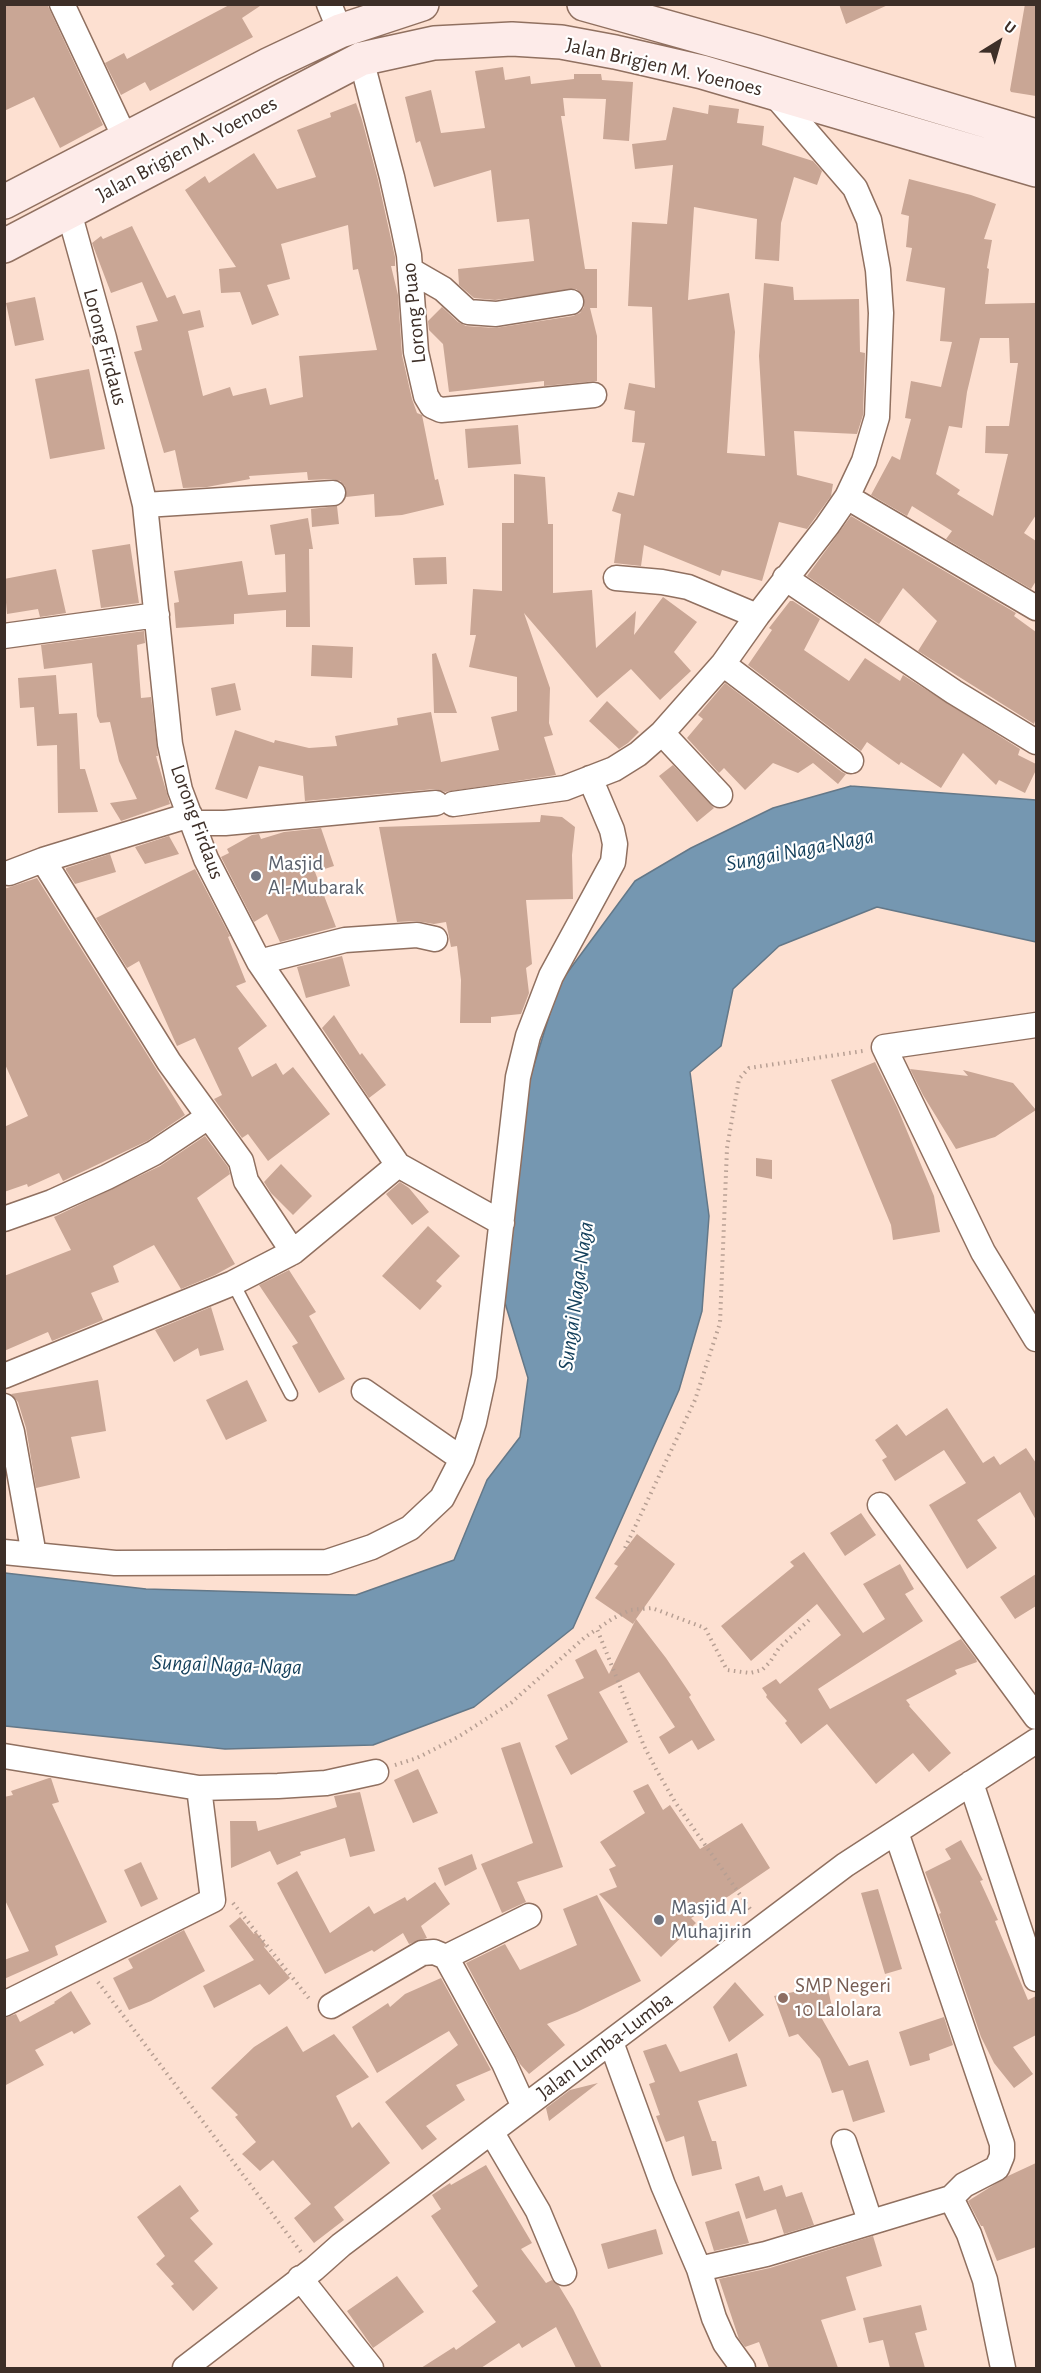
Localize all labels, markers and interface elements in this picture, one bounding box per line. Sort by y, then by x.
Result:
north arrow [969,12,1029,72]
text: U [1001,18,1019,37]
street label: Jalan Brigjen M. Yoenoes [563,32,765,102]
street label: Jalan Brigjen M. Yoenoes [92,91,282,207]
street label: Lorong Puao [396,261,432,365]
street label: Lorong Firdaus [77,286,133,408]
street label: Lorong Firdaus [165,761,229,883]
water label: Sungai Naga-Naga [724,823,876,877]
place label: Masjid Al-Mubarak [268,851,364,901]
marker: Masjid Al-Mubarak [249,869,263,883]
water label: Sungai Naga-Naga [552,1220,600,1372]
water label: Sungai Naga-Naga [152,1649,302,1681]
place label: Masjid Al Muhajirin [671,1895,752,1945]
marker: Masjid Al Muhajirin [652,1913,666,1927]
place label: SMP Negeri 10 Lalolara [795,1973,891,2023]
street label: Jalan Lumba-Lumba [532,1987,678,2105]
marker: SMP Negeri 10 Lalolara [776,1991,790,2005]

